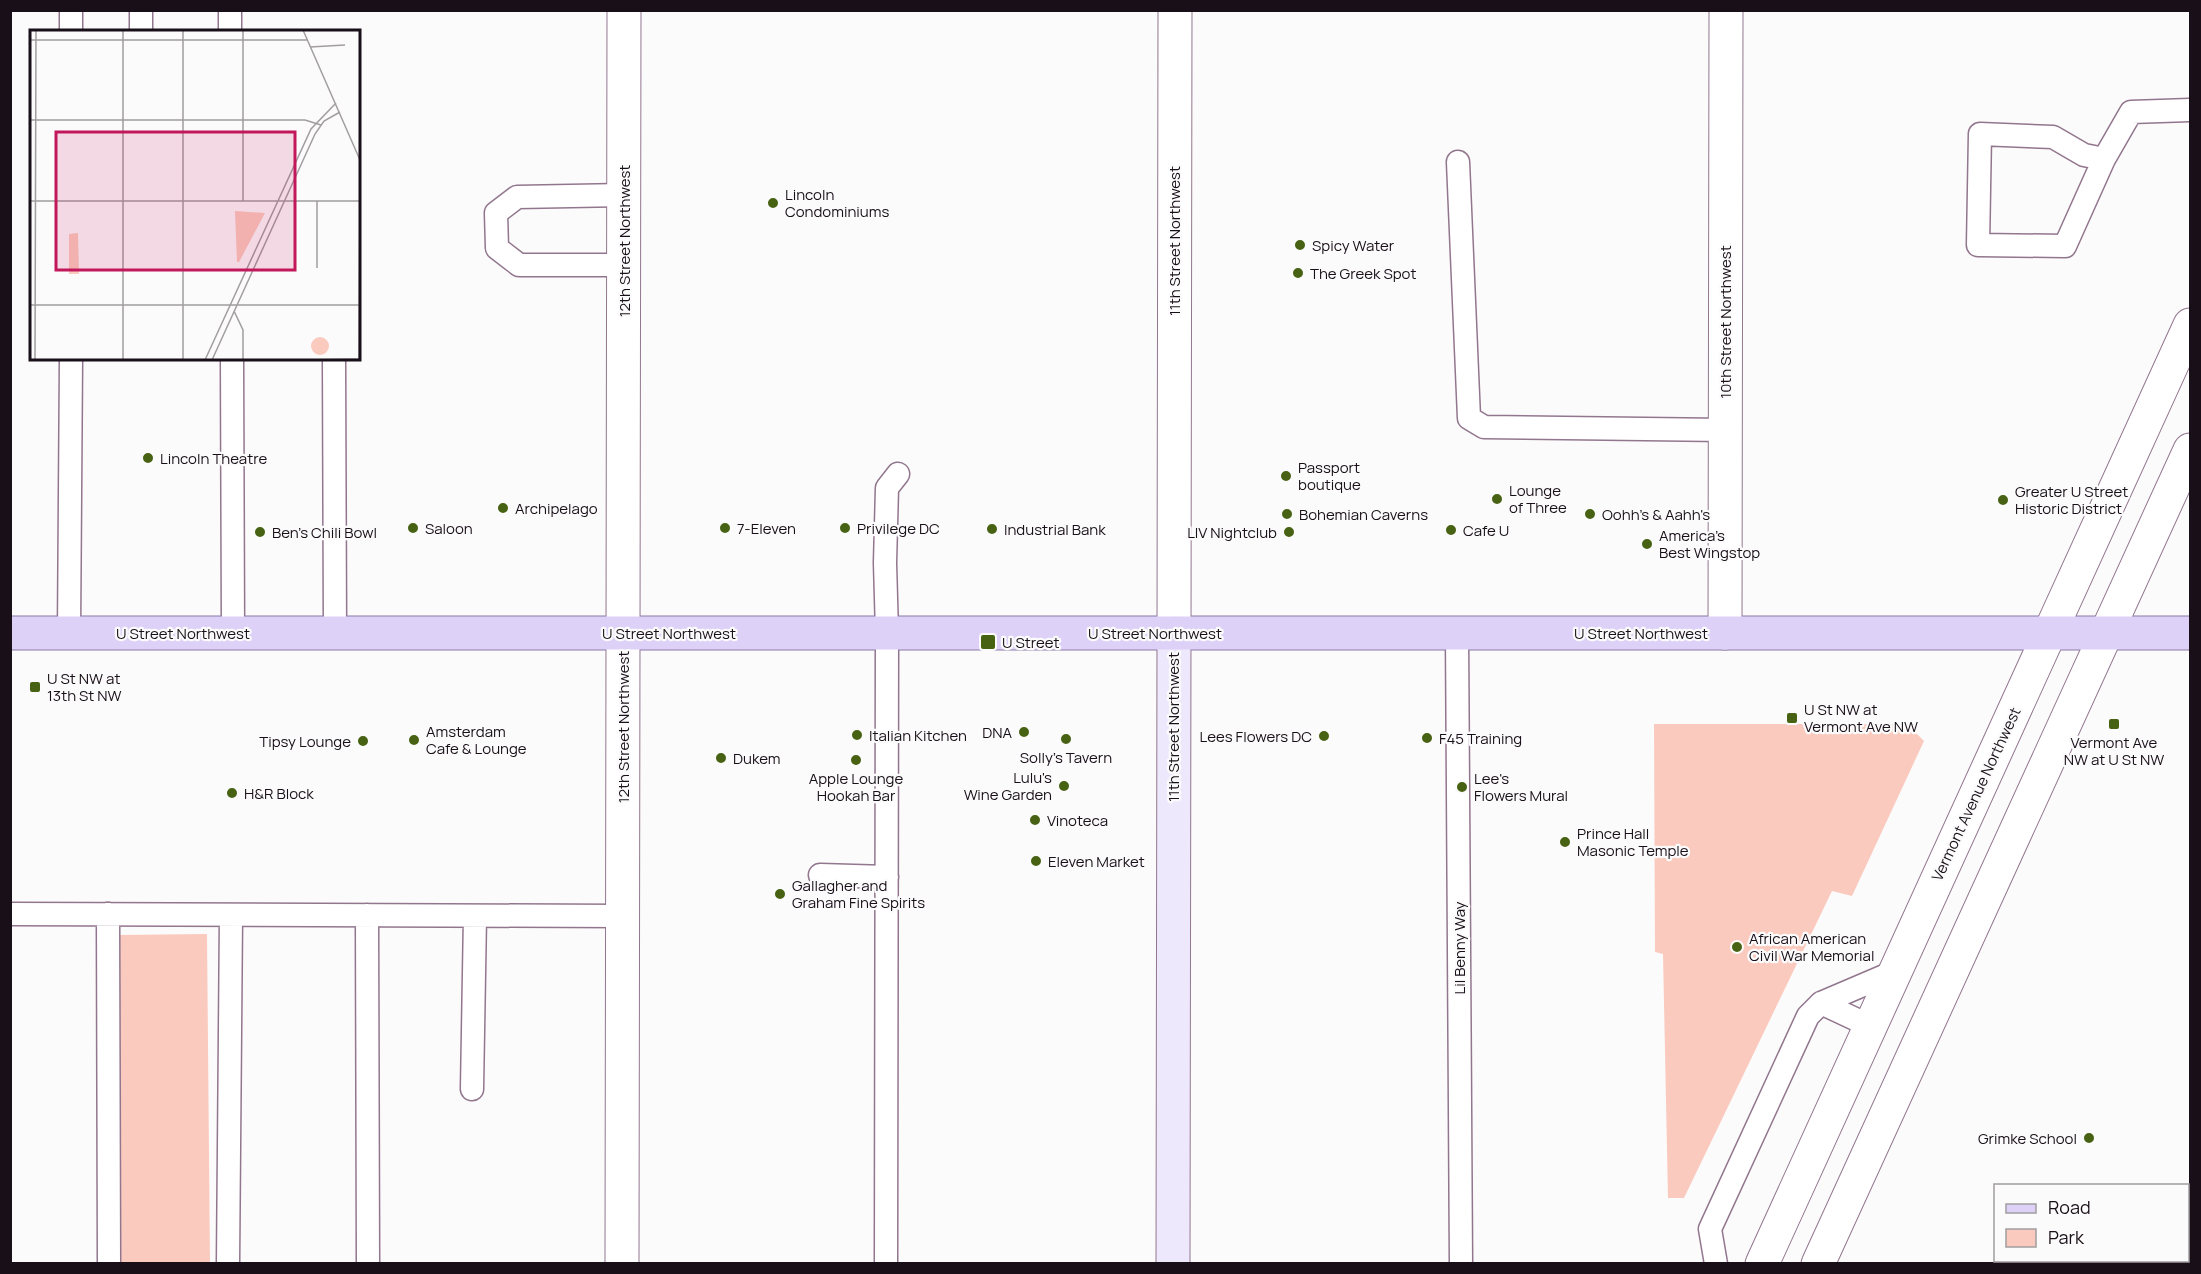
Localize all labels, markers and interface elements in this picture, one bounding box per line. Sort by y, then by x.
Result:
inset map [30,30,360,360]
street label: 12th Street Northwest [614,165,635,317]
street label: 11th Street Northwest [1164,166,1185,316]
place label: Lincoln Condominiums [785,184,889,222]
marker: Lincoln Condominiums [766,196,780,210]
place label: Spicy Water [1312,235,1395,256]
marker: Spicy Water [1293,238,1307,252]
street label: 10th Street Northwest [1715,245,1736,399]
place label: The Greek Spot [1310,263,1416,284]
marker: The Greek Spot [1291,266,1305,280]
place label: Lincoln Theatre [160,448,267,469]
marker: Lincoln Theatre [141,451,155,465]
place label: Passport boutique [1298,457,1361,495]
marker: Passport boutique [1279,469,1293,483]
place label: Lounge of Three [1509,480,1567,518]
place label: Greater U Street Historic District [2015,481,2128,519]
marker: Lounge of Three [1490,492,1504,506]
marker: Greater U Street Historic District [1996,493,2010,507]
place label: Archipelago [515,498,598,519]
marker: Archipelago [496,501,510,515]
place label: Bohemian Caverns [1299,504,1428,525]
place label: Oohh's & Aahh's [1602,504,1710,525]
marker: Bohemian Caverns [1280,507,1294,521]
marker: Oohh's & Aahh's [1583,507,1597,521]
place label: Saloon [425,518,473,539]
place label: 7-Eleven [737,518,796,539]
place label: Privilege DC [857,518,940,539]
place label: Industrial Bank [1004,519,1106,540]
place label: Cafe U [1463,520,1509,541]
marker: Saloon [406,521,420,535]
marker: 7-Eleven [718,521,732,535]
marker: Privilege DC [838,521,852,535]
place label: Ben's Chili Bowl [272,522,377,543]
marker: Industrial Bank [985,522,999,536]
place label: LIV Nightclub [1187,522,1277,543]
marker: Cafe U [1444,523,1458,537]
marker: Ben's Chili Bowl [253,525,267,539]
marker: LIV Nightclub [1282,525,1296,539]
place label: America’s Best Wingstop [1659,525,1760,563]
marker: America’s Best Wingstop [1640,537,1654,551]
street label: U Street Northwest [116,623,250,644]
street label: U Street Northwest [602,623,736,644]
street label: U Street Northwest [1088,623,1222,644]
street label: U Street Northwest [1574,623,1708,644]
place label: U Street [1002,632,1060,653]
marker: U Street [979,633,997,651]
street label: 12th Street Northwest [613,651,634,803]
street label: 11th Street Northwest [1163,652,1184,802]
place label: U St NW at 13th St NW [47,668,122,706]
marker: U St NW at 13th St NW [28,680,42,694]
place label: U St NW at Vermont Ave NW [1804,699,1918,737]
street label: Vermont Avenue Northwest [1926,704,2026,884]
marker: U St NW at Vermont Ave NW [1785,711,1799,725]
marker: Vermont Ave NW at U St NW [2107,717,2121,731]
place label: Amsterdam Cafe & Lounge [426,721,527,759]
place label: DNA [982,722,1012,743]
place label: Italian Kitchen [869,725,967,746]
marker: DNA [1017,725,1031,739]
place label: Lees Flowers DC [1200,726,1312,747]
marker: Italian Kitchen [850,728,864,742]
place label: F45 Training [1439,728,1522,749]
marker: Lees Flowers DC [1317,729,1331,743]
place label: Tipsy Lounge [259,731,351,752]
marker: F45 Training [1420,731,1434,745]
marker: Solly's Tavern [1059,732,1073,746]
place label: Vermont Ave NW at U St NW [2064,732,2164,770]
marker: Amsterdam Cafe & Lounge [407,733,421,747]
marker: Tipsy Lounge [356,734,370,748]
place label: Solly's Tavern [1020,747,1112,768]
place label: Dukem [733,748,781,769]
marker: Dukem [714,751,728,765]
marker: Apple Lounge Hookah Bar [849,753,863,767]
place label: Lulu's Wine Garden [964,767,1052,805]
place label: Apple Lounge Hookah Bar [809,768,903,806]
place label: Lee's Flowers Mural [1474,768,1568,806]
marker: Lulu's Wine Garden [1057,779,1071,793]
marker: Lee's Flowers Mural [1455,780,1469,794]
place label: H&R Block [244,783,314,804]
marker: H&R Block [225,786,239,800]
place label: Vinoteca [1047,810,1108,831]
marker: Vinoteca [1028,813,1042,827]
place label: Prince Hall Masonic Temple [1577,823,1689,861]
marker: Prince Hall Masonic Temple [1558,835,1572,849]
place label: Eleven Market [1048,851,1145,872]
marker: Eleven Market [1029,854,1043,868]
place label: Gallagher and Graham Fine Spirits [792,875,925,913]
marker: Gallagher and Graham Fine Spirits [773,887,787,901]
street label: Lil Benny Way [1449,901,1470,994]
place label: African American Civil War Memorial [1749,928,1874,966]
marker: African American Civil War Memorial [1730,940,1744,954]
place label: Grimke School [1978,1128,2077,1149]
marker: Grimke School [2082,1131,2096,1145]
legend [1994,1184,2189,1262]
text: Road [2048,1195,2091,1219]
text: Park [2048,1225,2085,1249]

